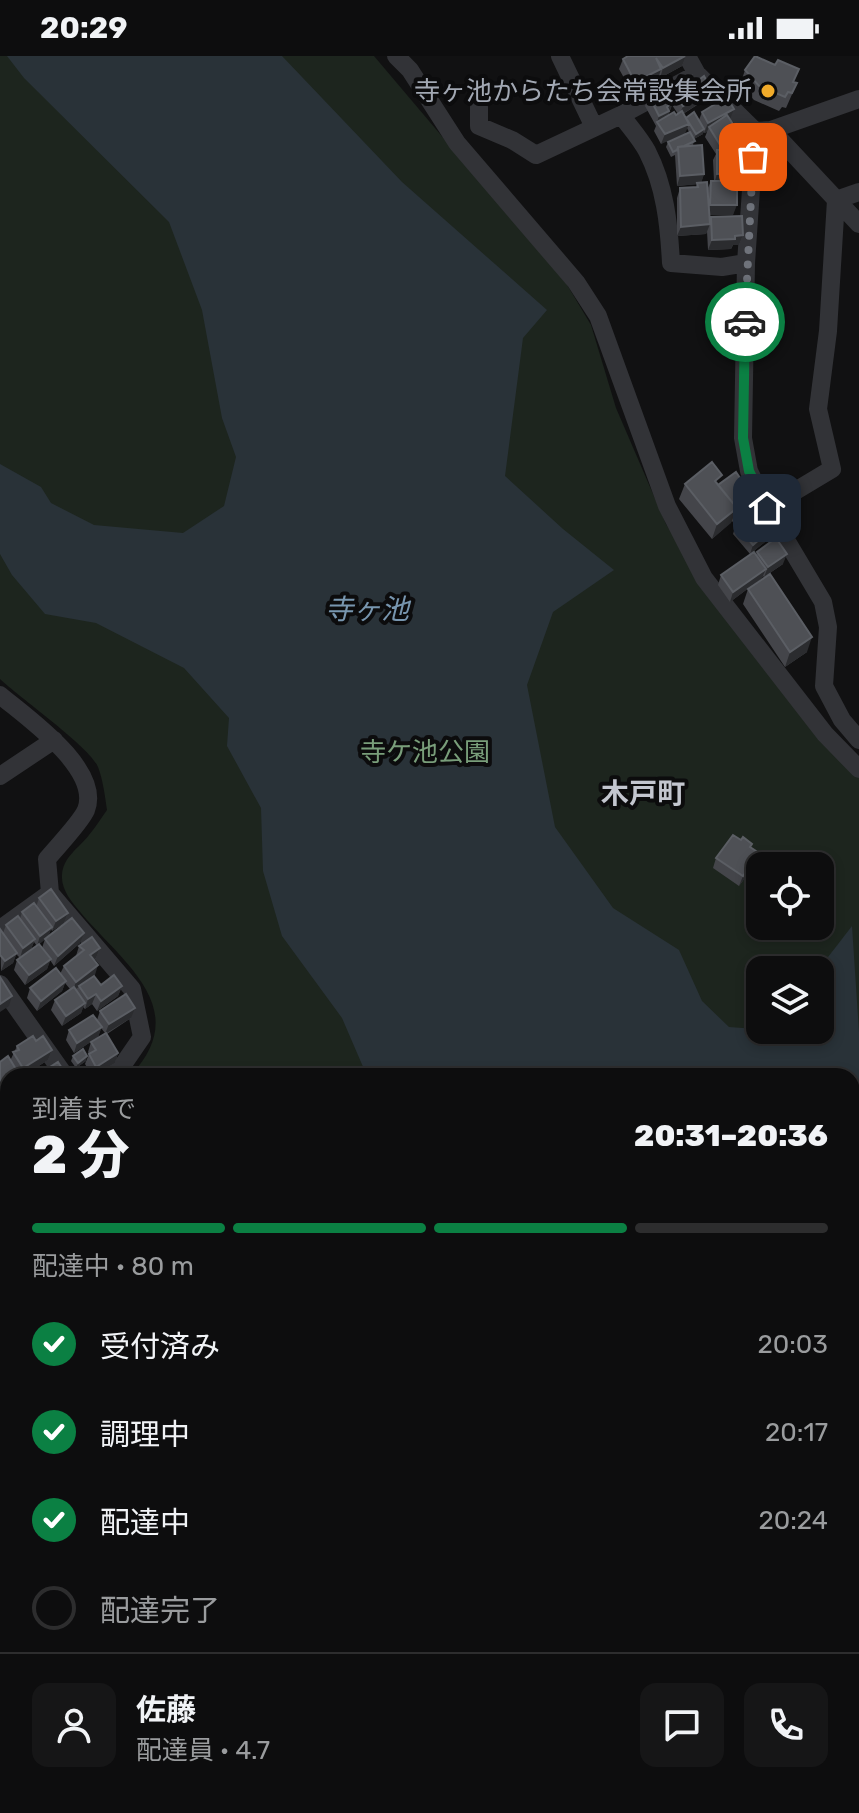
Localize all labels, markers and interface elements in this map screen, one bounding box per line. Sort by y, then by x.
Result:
text: 20:29 [40,10,127,46]
place label: 寺ヶ池からたち会常設集会所 [414,76,752,107]
marker: 寺ヶ池からたち会常設集会所 [759,82,777,100]
pin [719,123,787,191]
icon: bag [731,135,775,179]
courier [705,282,785,362]
icon: car [723,300,767,344]
pin [733,474,801,542]
icon: home [745,486,789,530]
water label: 寺ヶ池 [325,593,412,626]
park label: 寺ケ池公園 [360,737,490,768]
district label: 木戸町 [601,777,685,810]
map controls [746,852,834,1044]
button: locate [746,852,834,940]
button: layers [746,956,834,1044]
text: 到着まで [32,1094,136,1125]
text: 20:31–20:36 [634,1118,828,1154]
text: 2 分 [32,1124,130,1186]
text: 配達中 · 80 m [32,1251,194,1282]
icon: check [32,1322,76,1366]
text: 受付済み [100,1329,220,1365]
text: 20:03 [757,1329,828,1360]
icon: check [32,1410,76,1454]
text: 調理中 [100,1417,190,1453]
text: 20:17 [765,1417,828,1448]
icon: check [32,1498,76,1542]
text: 配達中 [100,1505,190,1541]
text: 20:24 [758,1505,828,1536]
text: 配達完了 [100,1593,220,1629]
button: person [32,1683,116,1767]
button: chat [640,1683,724,1767]
button: phone [744,1683,828,1767]
text: 佐藤 [136,1692,196,1728]
text: 配達員 · 4.7 [136,1735,270,1766]

